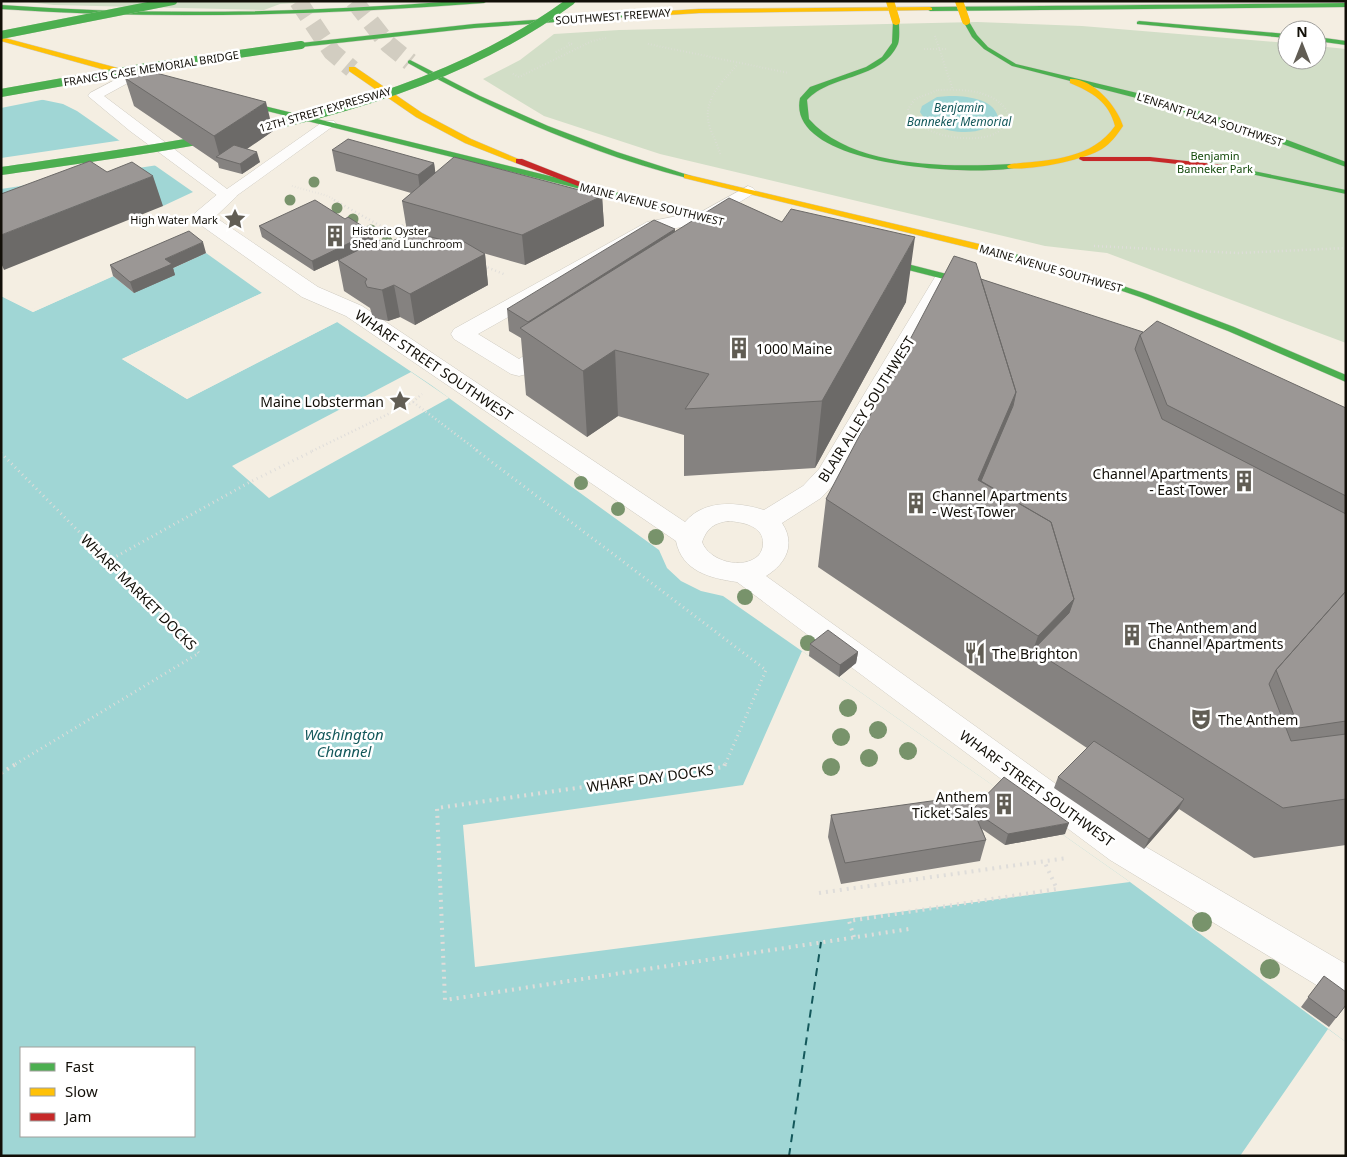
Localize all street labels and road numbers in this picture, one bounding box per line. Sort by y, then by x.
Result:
street label: SOUTHWEST FREEWAY [555,4,672,28]
street label: FRANCIS CASE MEMORIAL BRIDGE [62,47,240,89]
street label: 12TH STREET EXPRESSWAY [257,83,393,135]
street label: L'ENFANT PLAZA SOUTHWEST [1135,88,1285,150]
street label: MAINE AVENUE SOUTHWEST [578,179,726,229]
street label: MAINE AVENUE SOUTHWEST [978,240,1124,296]
street label: WHARF STREET SOUTHWEST [351,305,517,425]
street label: BLAIR ALLEY SOUTHWEST [813,332,919,486]
street label: WHARF MARKET DOCKS [77,530,201,654]
street label: WHARF STREET SOUTHWEST [956,726,1118,851]
street label: WHARF DAY DOCKS [585,760,715,796]

